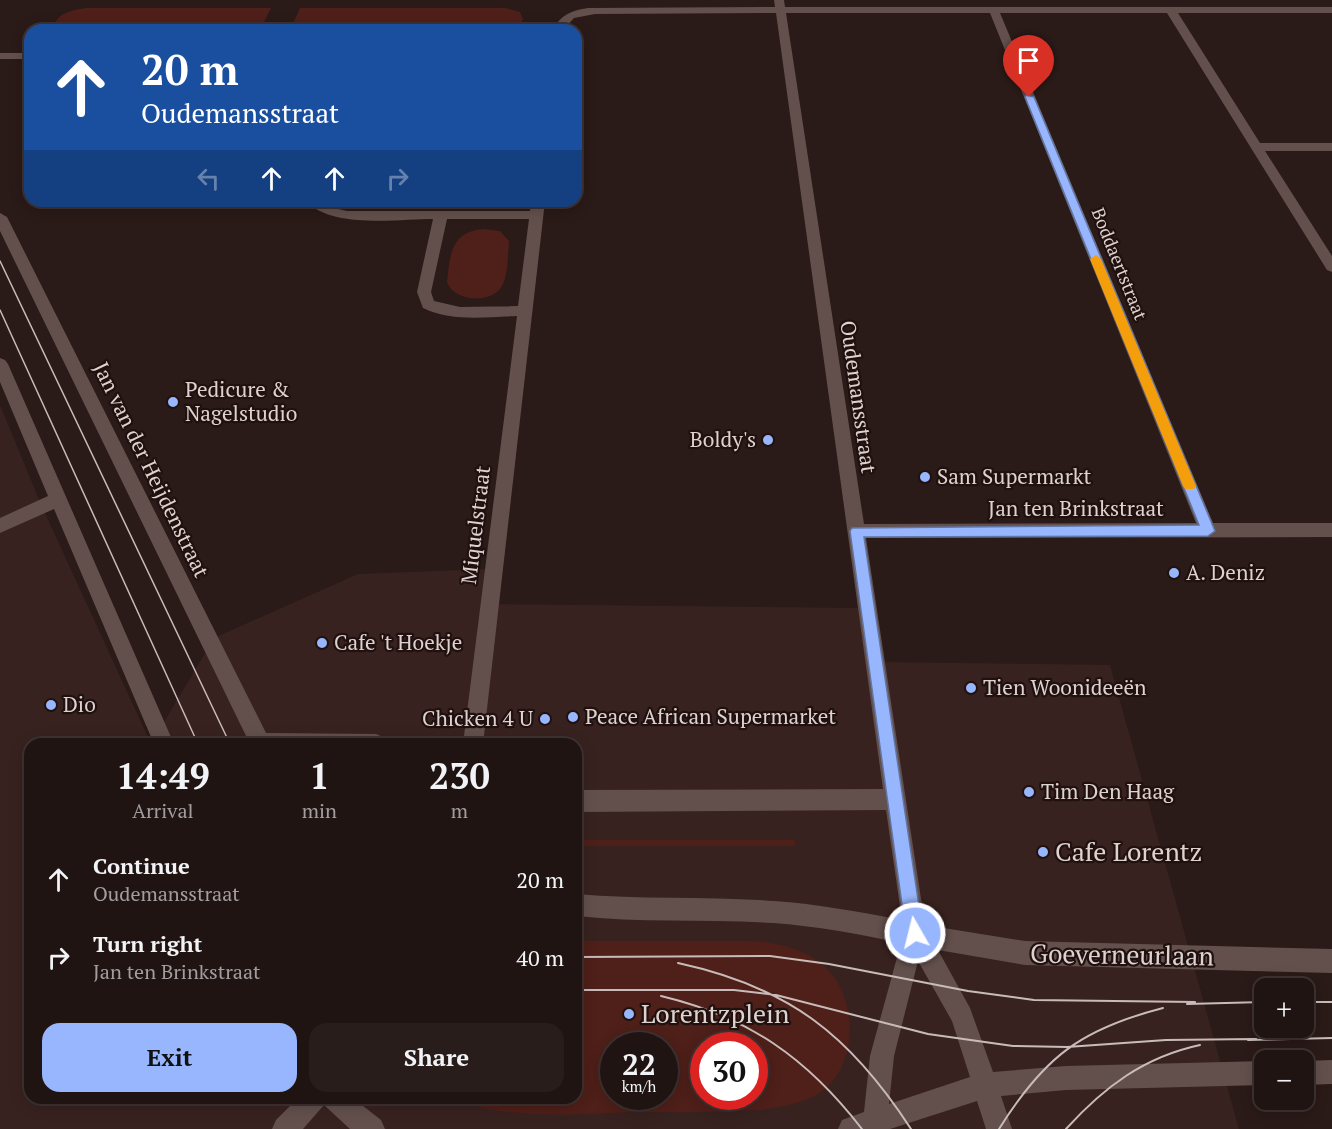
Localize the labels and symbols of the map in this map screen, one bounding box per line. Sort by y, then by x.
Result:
pin [1003,35,1054,97]
street label: Boddaertstraat [1087,204,1153,324]
street label: Oudemansstraat [834,319,884,475]
street label: Jan van der Heijdenstraat [87,357,216,582]
place label: Pedicure & Nagelstudio [185,375,297,427]
marker: Pedicure & Nagelstudio [166,395,180,409]
place label: Boldy's [690,425,756,453]
marker: Boldy's [761,433,775,447]
place label: Sam Supermarkt [937,462,1092,490]
street label: Miquelstraat [454,464,496,586]
marker: Sam Supermarkt [918,470,932,484]
street label: Jan ten Brinkstraat [988,494,1164,522]
place label: A. Deniz [1186,558,1265,586]
marker: A. Deniz [1167,566,1181,580]
place label: Cafe 't Hoekje [334,628,462,656]
marker: Cafe 't Hoekje [315,636,329,650]
place label: Tien Woonideeën [983,673,1147,701]
marker: Tien Woonideeën [964,681,978,695]
place label: Dio [63,690,96,718]
marker: Dio [44,698,58,712]
place label: Peace African Supermarket [585,702,836,730]
place label: Chicken 4 U [422,704,533,732]
marker: Peace African Supermarket [566,710,580,724]
marker: Chicken 4 U [538,712,552,726]
place label: Tim Den Haag [1041,777,1175,805]
marker: Tim Den Haag [1022,785,1036,799]
place label: Cafe Lorentz [1055,834,1202,868]
marker: Cafe Lorentz [1036,845,1050,859]
position arrow [883,901,947,965]
street label: Goeverneurlaan [1030,935,1214,973]
place label: Lorentzplein [641,996,789,1030]
marker: Lorentzplein [622,1007,636,1021]
speed limit sign: 30 [690,1032,768,1110]

